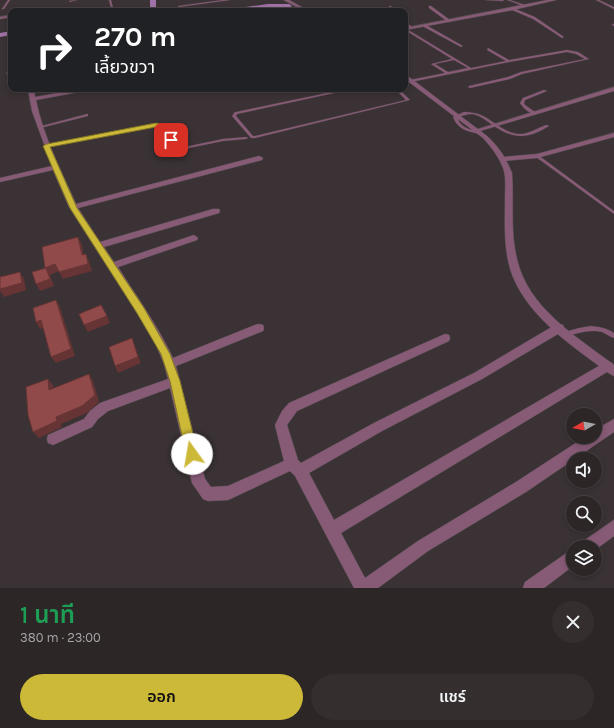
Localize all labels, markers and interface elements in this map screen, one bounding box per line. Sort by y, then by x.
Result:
text: 270 m [94,20,176,53]
icon: right [28,24,80,76]
text: เลี้ยวขวา [94,56,155,78]
pin [154,123,188,157]
icon: arrive [160,129,182,151]
north arrow [566,408,602,444]
map controls [566,408,602,576]
position arrow [171,433,213,475]
button: sound [566,452,602,488]
button: search [566,496,602,532]
button: layers [566,540,602,576]
text: 1 นาที [20,601,75,629]
button: close [552,601,594,643]
text: 380 m · 23:00 [20,630,101,645]
button: ออก [20,674,303,720]
button: แชร์ [311,674,594,720]

